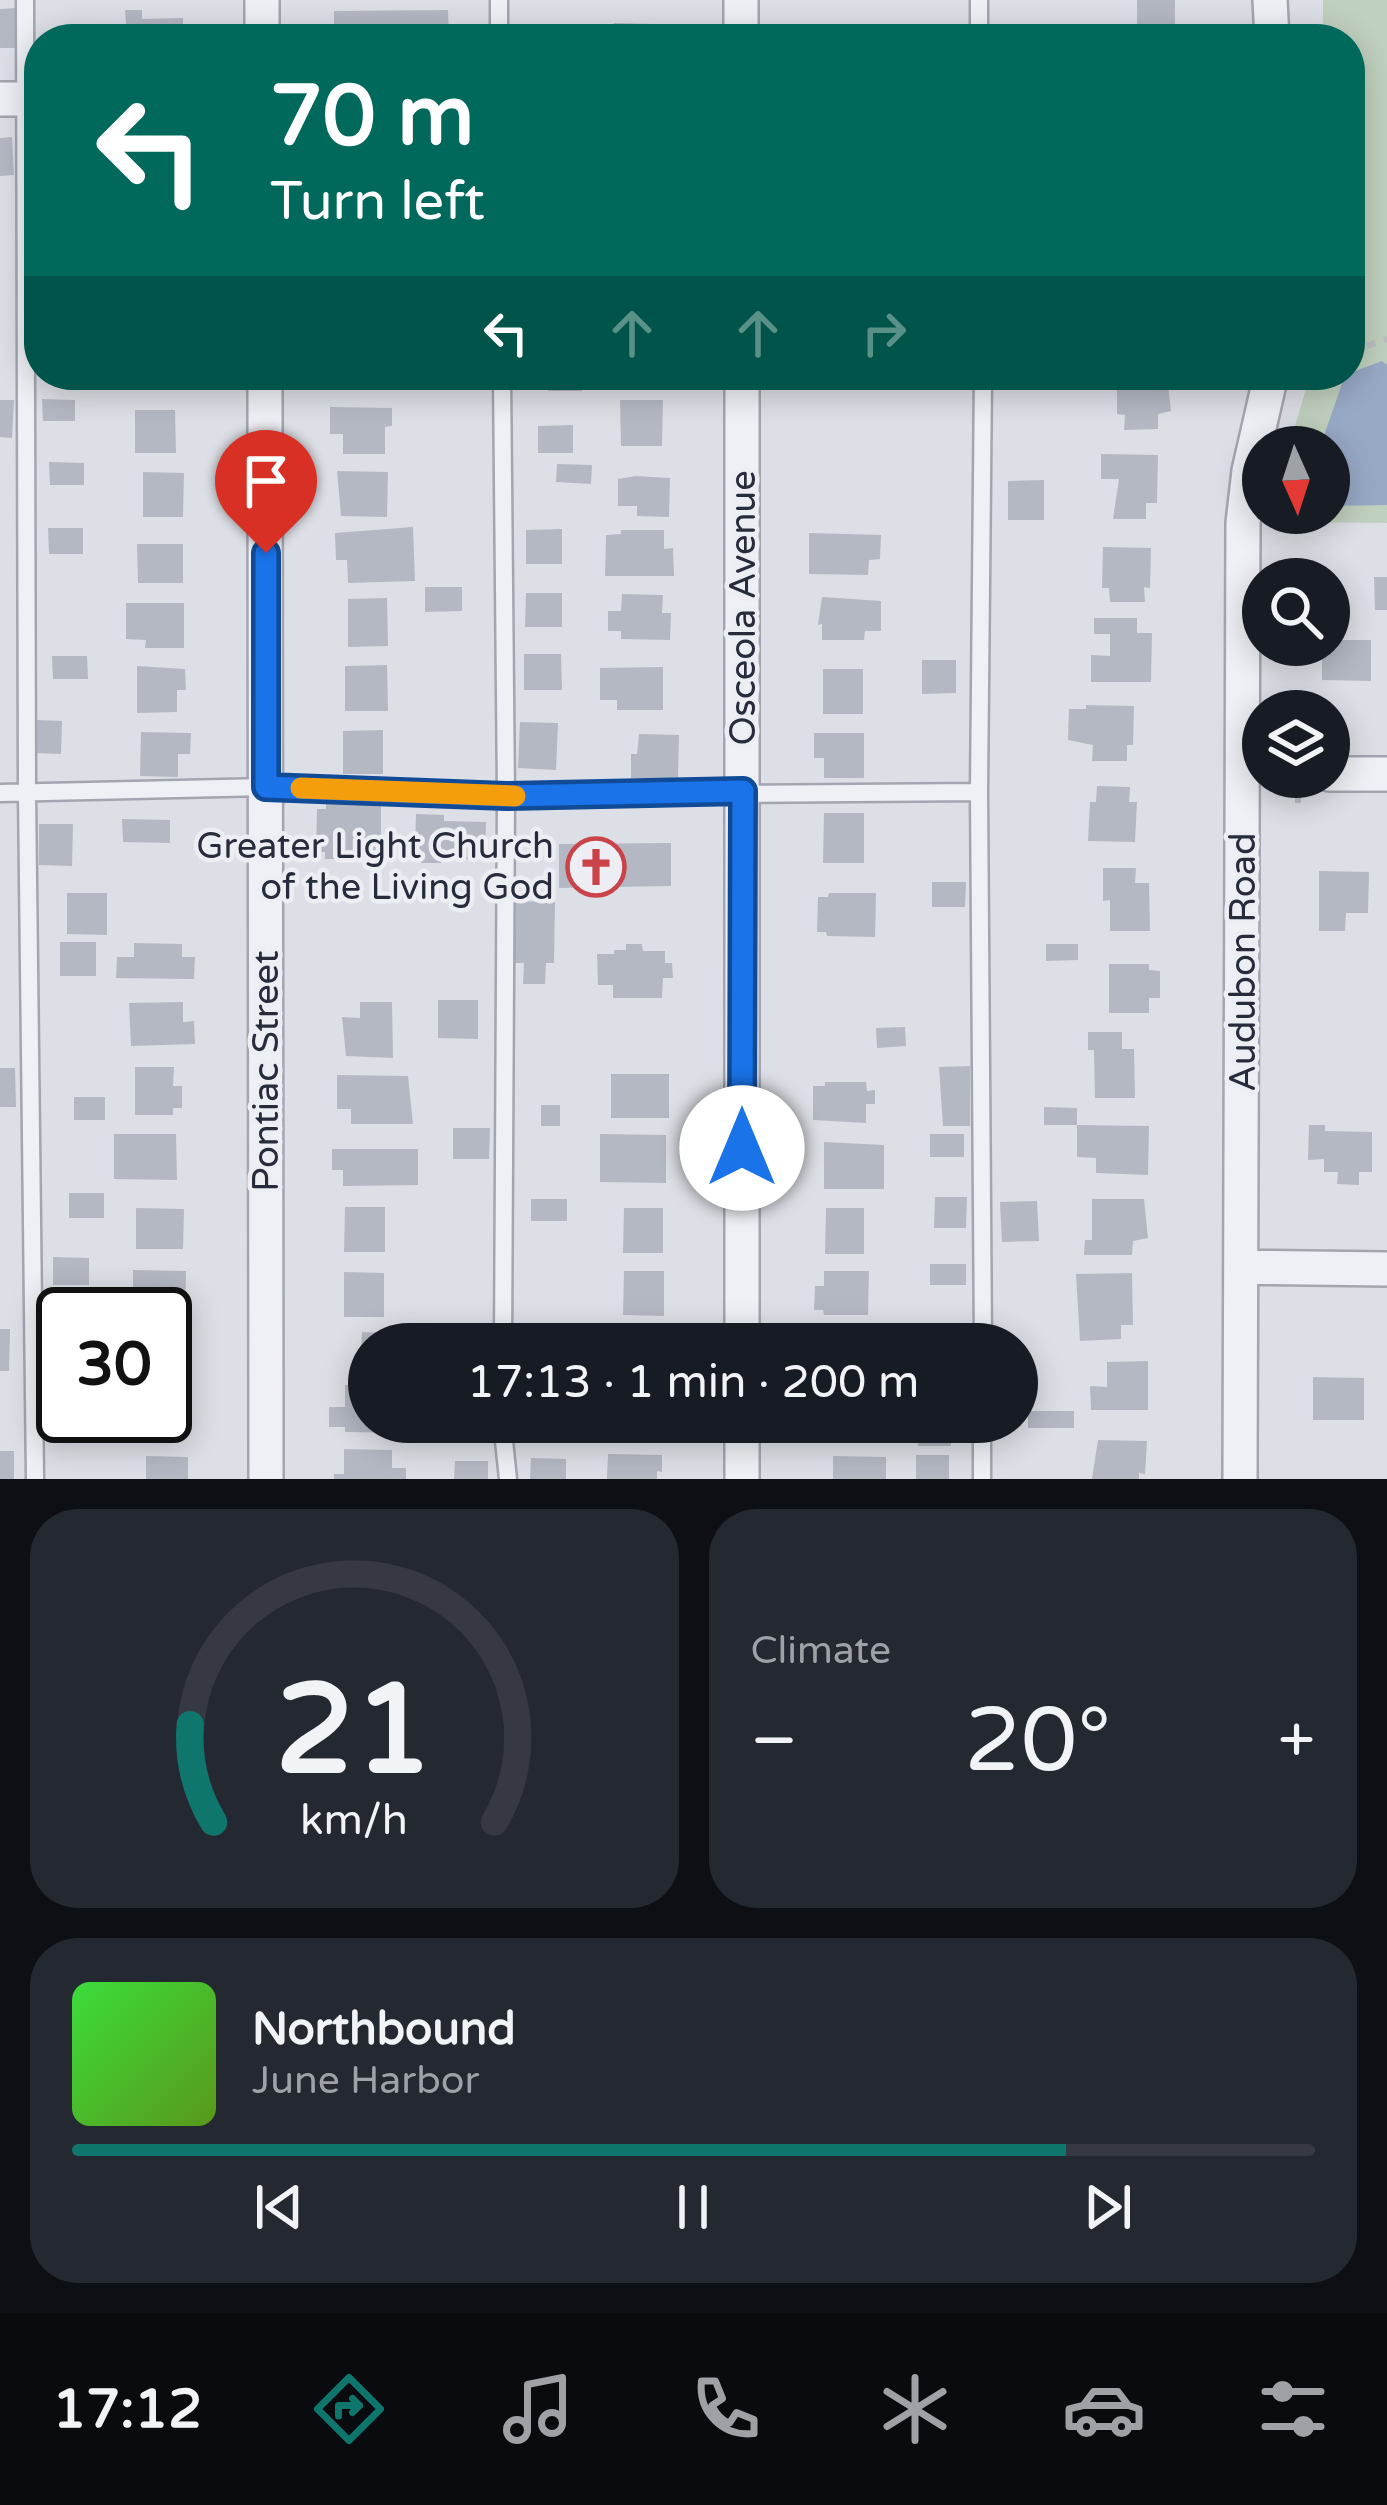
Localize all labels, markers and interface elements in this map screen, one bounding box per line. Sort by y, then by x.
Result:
text: 70 m [270,67,474,168]
icon: left [72,72,228,228]
text: Turn left [270,169,485,234]
icon: left [473,300,539,366]
icon: ahead [599,300,665,366]
icon: ahead [725,300,791,366]
icon: right [851,300,917,366]
north arrow [1242,426,1350,534]
map controls [1242,426,1350,798]
pin [215,430,317,553]
icon: arrive [233,448,299,514]
street label: Osceola Avenue [722,470,765,746]
button: search [1242,558,1350,666]
button: layers [1242,690,1350,798]
place label: Greater Light Church of the Living God [196,825,554,909]
street label: Audubon Road [1222,832,1265,1092]
church icon: Greater Light Church of the Living God [565,836,627,898]
street label: Pontiac Street [245,950,288,1192]
position arrow [679,1085,805,1211]
speed limit sign: 30 [36,1287,192,1443]
text: 17:13 · 1 min · 200 m [467,1356,919,1410]
text: Climate [751,1627,891,1674]
text: 21 [276,1656,433,1807]
text: 20° [964,1687,1111,1796]
text: − [751,1701,798,1781]
text: + [1278,1701,1315,1781]
text: km/h [300,1794,408,1845]
text: Northbound [252,2003,516,2057]
text: June Harbor [252,2057,479,2104]
icon: previous [246,2174,312,2240]
icon: pause [660,2174,726,2240]
icon: next [1075,2174,1141,2240]
icon: directions [307,2367,391,2451]
icon: music [496,2367,580,2451]
icon: phone [684,2367,768,2451]
icon: climate [873,2367,957,2451]
icon: car [1062,2367,1146,2451]
icon: filters [1251,2367,1335,2451]
text: 17:12 [52,2377,202,2442]

